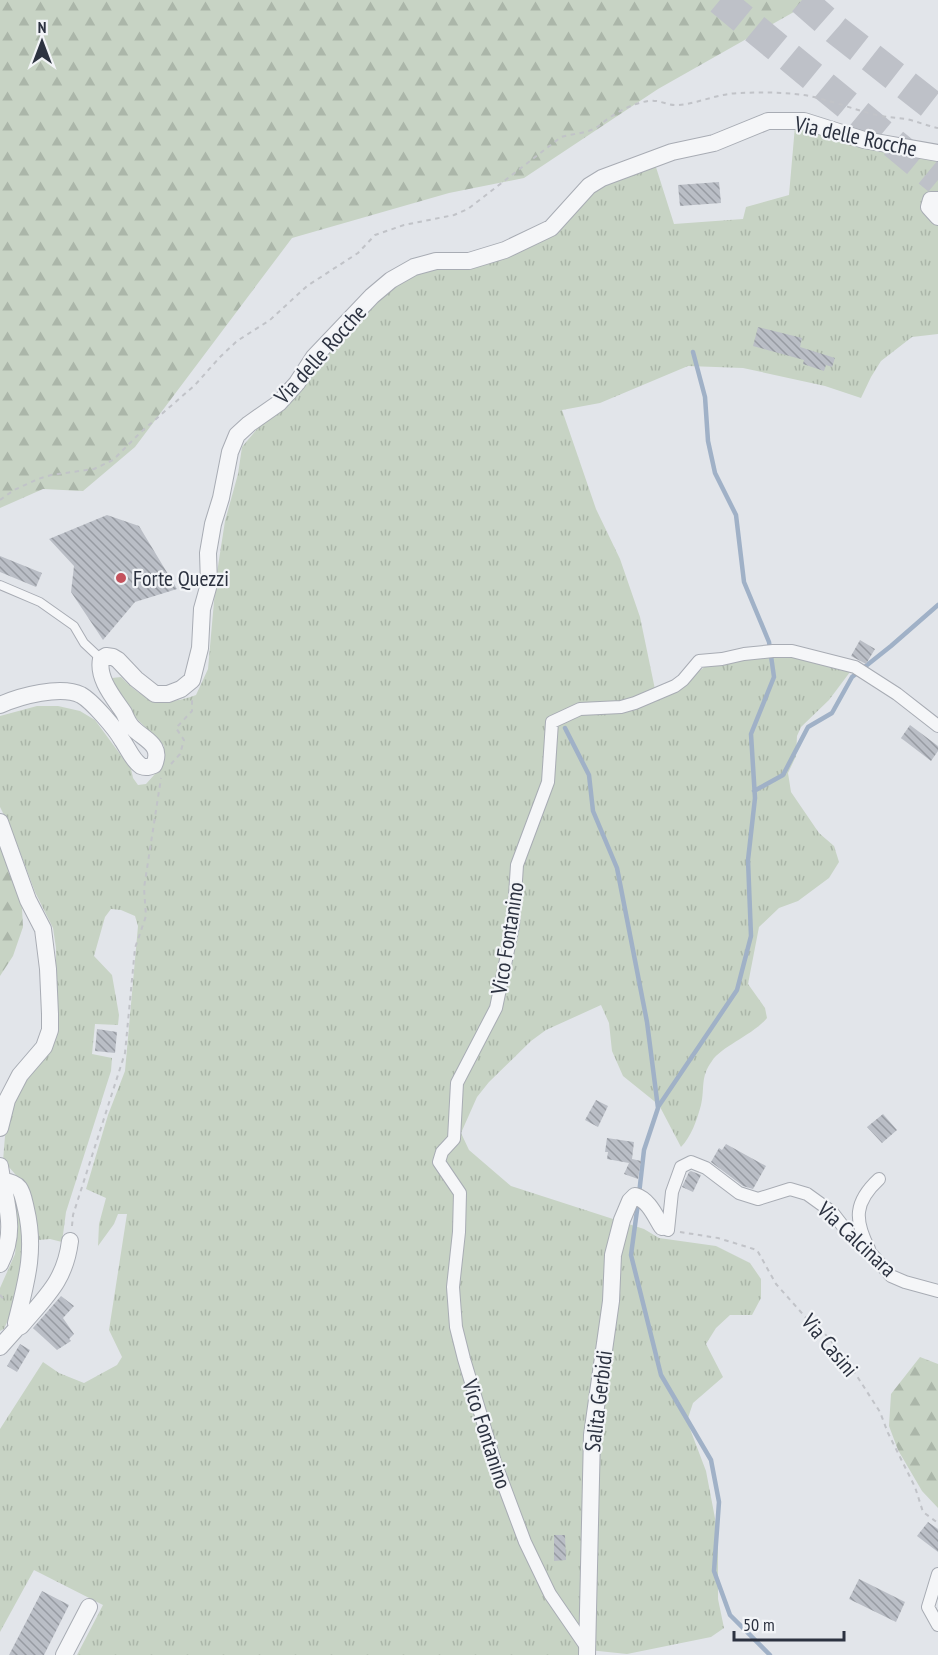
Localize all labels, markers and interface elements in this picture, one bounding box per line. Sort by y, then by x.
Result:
north arrow [12,12,72,72]
text: N [38,17,46,37]
street label: Via delle Rocche [791,109,920,163]
street label: Via delle Rocche [267,298,372,410]
place label: Forte Quezzi [133,564,229,592]
marker: Forte Quezzi [114,571,128,585]
street label: Vico Fontanino [484,880,530,997]
street label: Via Calcinara [811,1195,902,1283]
street label: Via Casini [795,1307,864,1382]
street label: Salita Gerbidi [578,1349,618,1453]
street label: Vico Fontanino [456,1375,518,1492]
scale bar [734,1604,844,1642]
text: 50 m [743,1613,775,1636]

